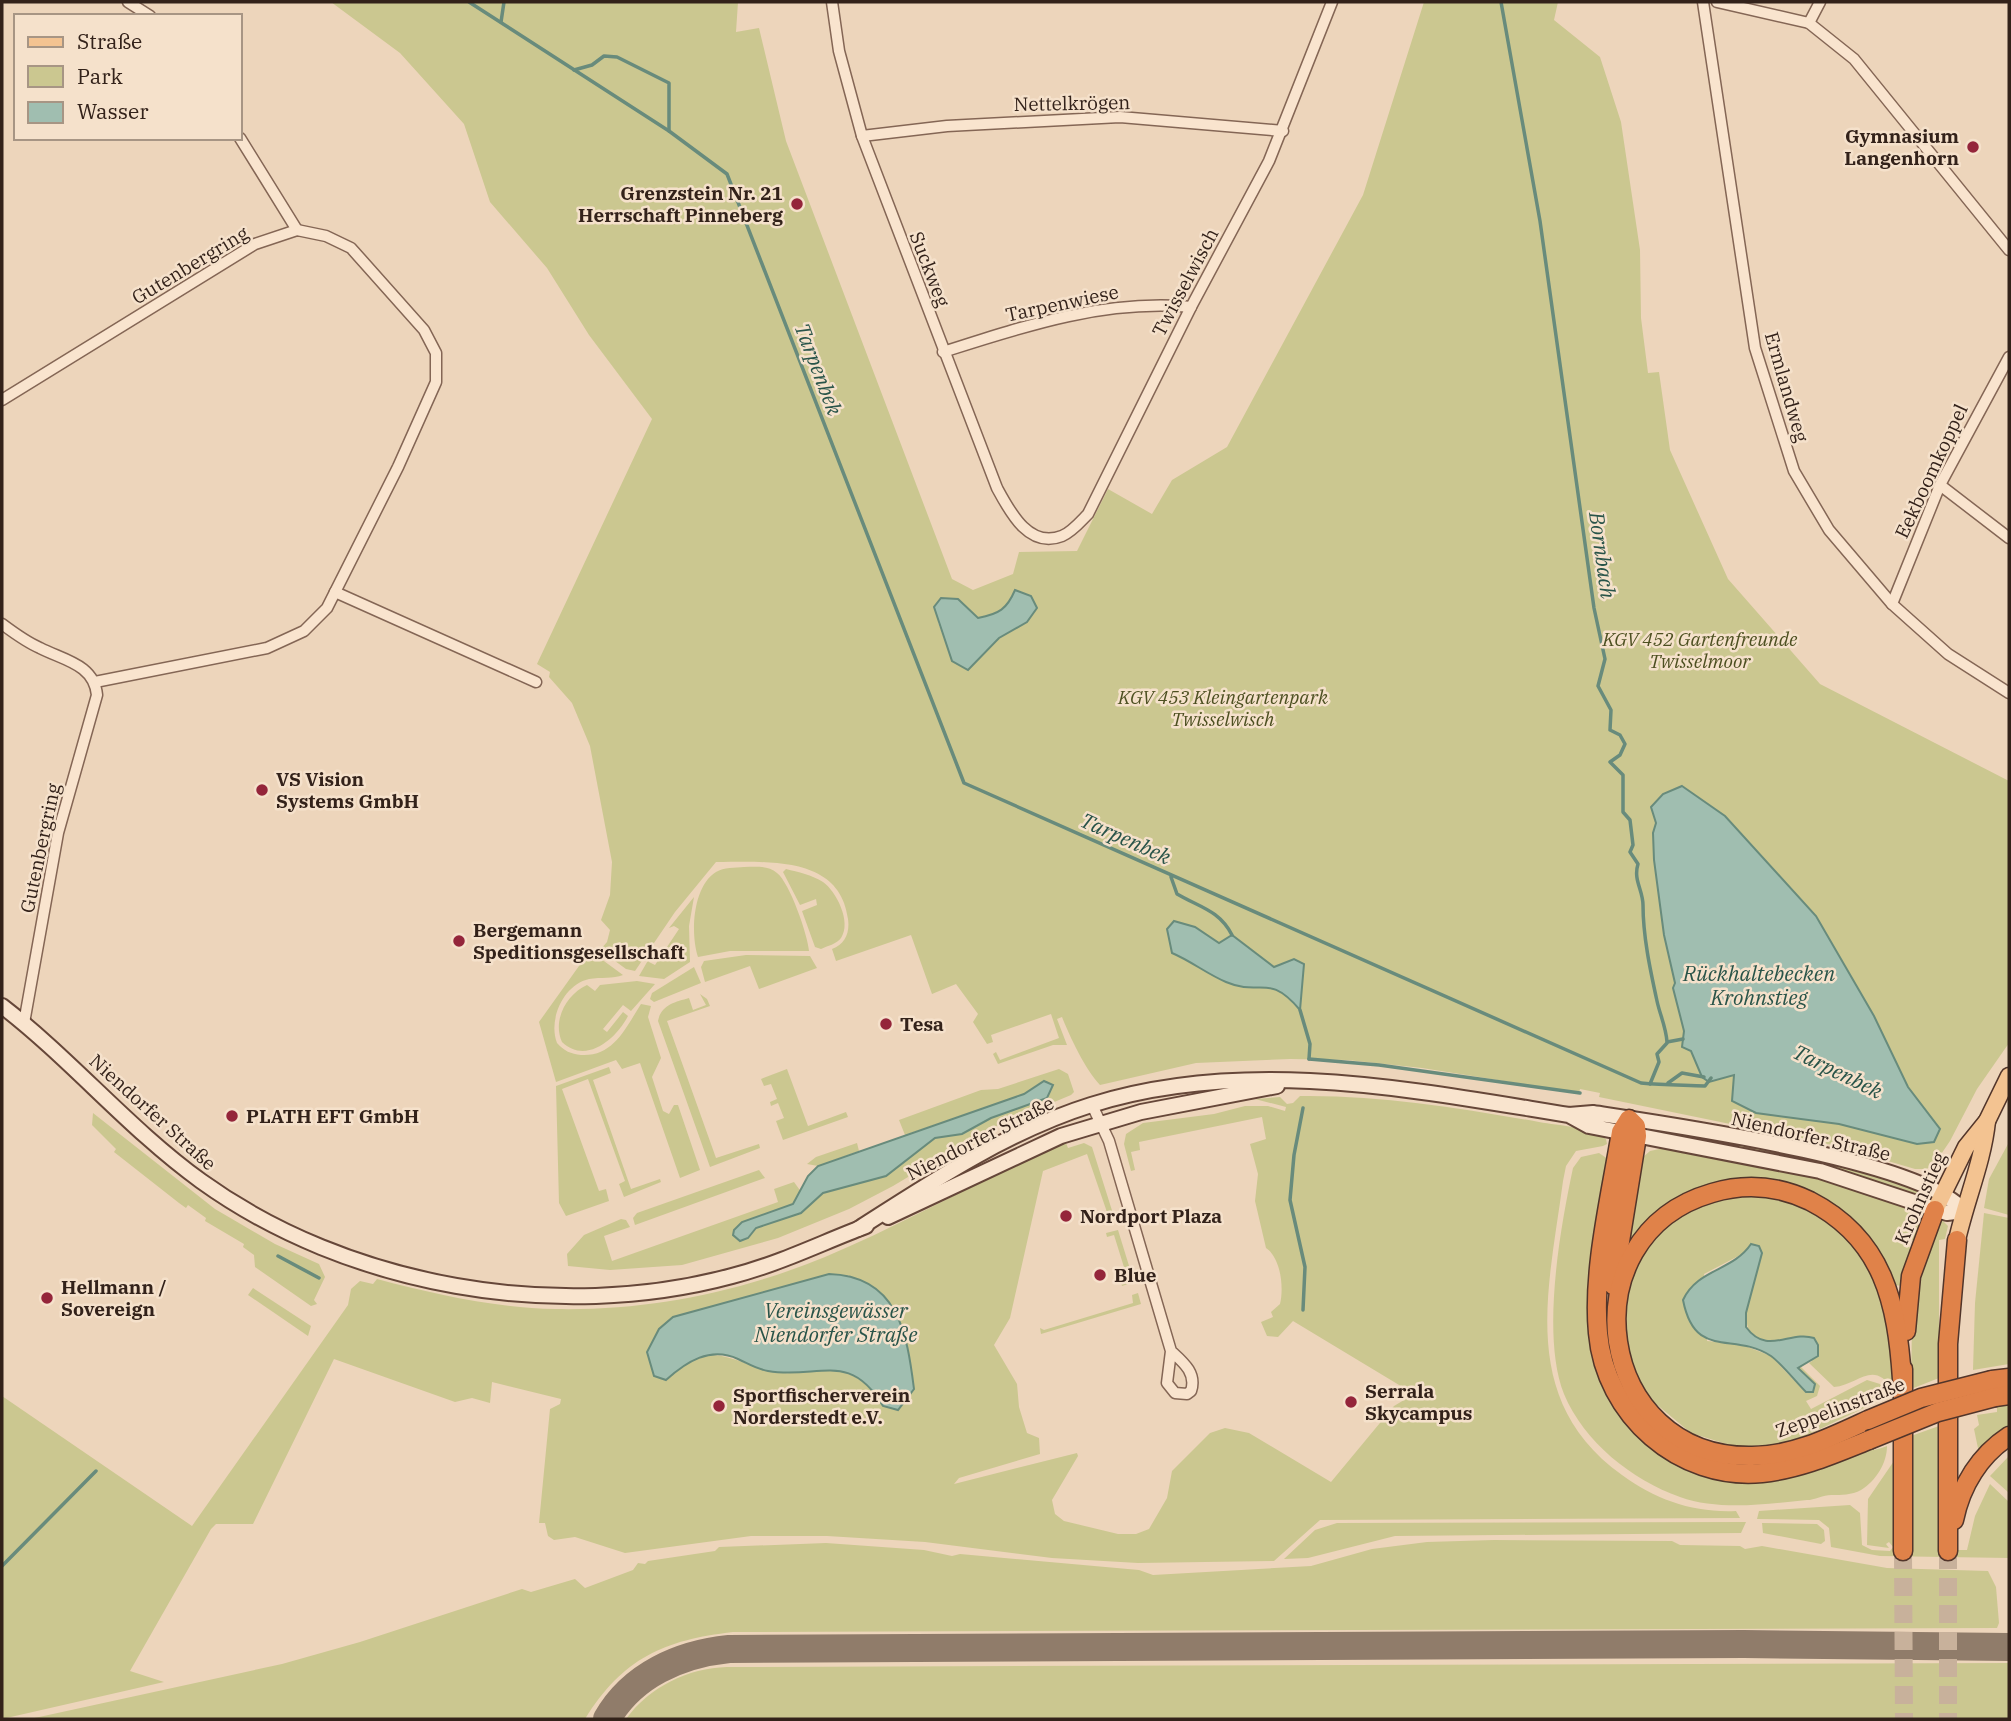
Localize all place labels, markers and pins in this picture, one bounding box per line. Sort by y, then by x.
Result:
place label: Gymnasium Langenhorn [1844,124,1959,170]
marker: Gymnasium Langenhorn [1965,139,1981,155]
place label: Grenzstein Nr. 21 Herrschaft Pinneberg [578,181,783,227]
marker: Grenzstein Nr. 21 Herrschaft Pinneberg [789,196,805,212]
place label: VS Vision Systems GmbH [276,767,419,813]
marker: VS Vision Systems GmbH [254,782,270,798]
place label: Bergemann Speditionsgesellschaft [473,918,685,964]
marker: Bergemann Speditionsgesellschaft [451,933,467,949]
place label: Tesa [900,1012,944,1036]
marker: Tesa [878,1016,894,1032]
place label: PLATH EFT GmbH [246,1104,419,1128]
marker: PLATH EFT GmbH [224,1108,240,1124]
place label: Nordport Plaza [1080,1204,1222,1228]
marker: Nordport Plaza [1058,1208,1074,1224]
place label: Blue [1114,1263,1157,1287]
marker: Blue [1092,1267,1108,1283]
place label: Hellmann / Sovereign [61,1275,167,1321]
marker: Hellmann / Sovereign [39,1290,55,1306]
place label: Serrala Skycampus [1365,1379,1473,1425]
place label: Sportfischerverein Norderstedt e.V. [733,1383,911,1429]
marker: Serrala Skycampus [1343,1394,1359,1410]
marker: Sportfischerverein Norderstedt e.V. [711,1398,727,1414]

